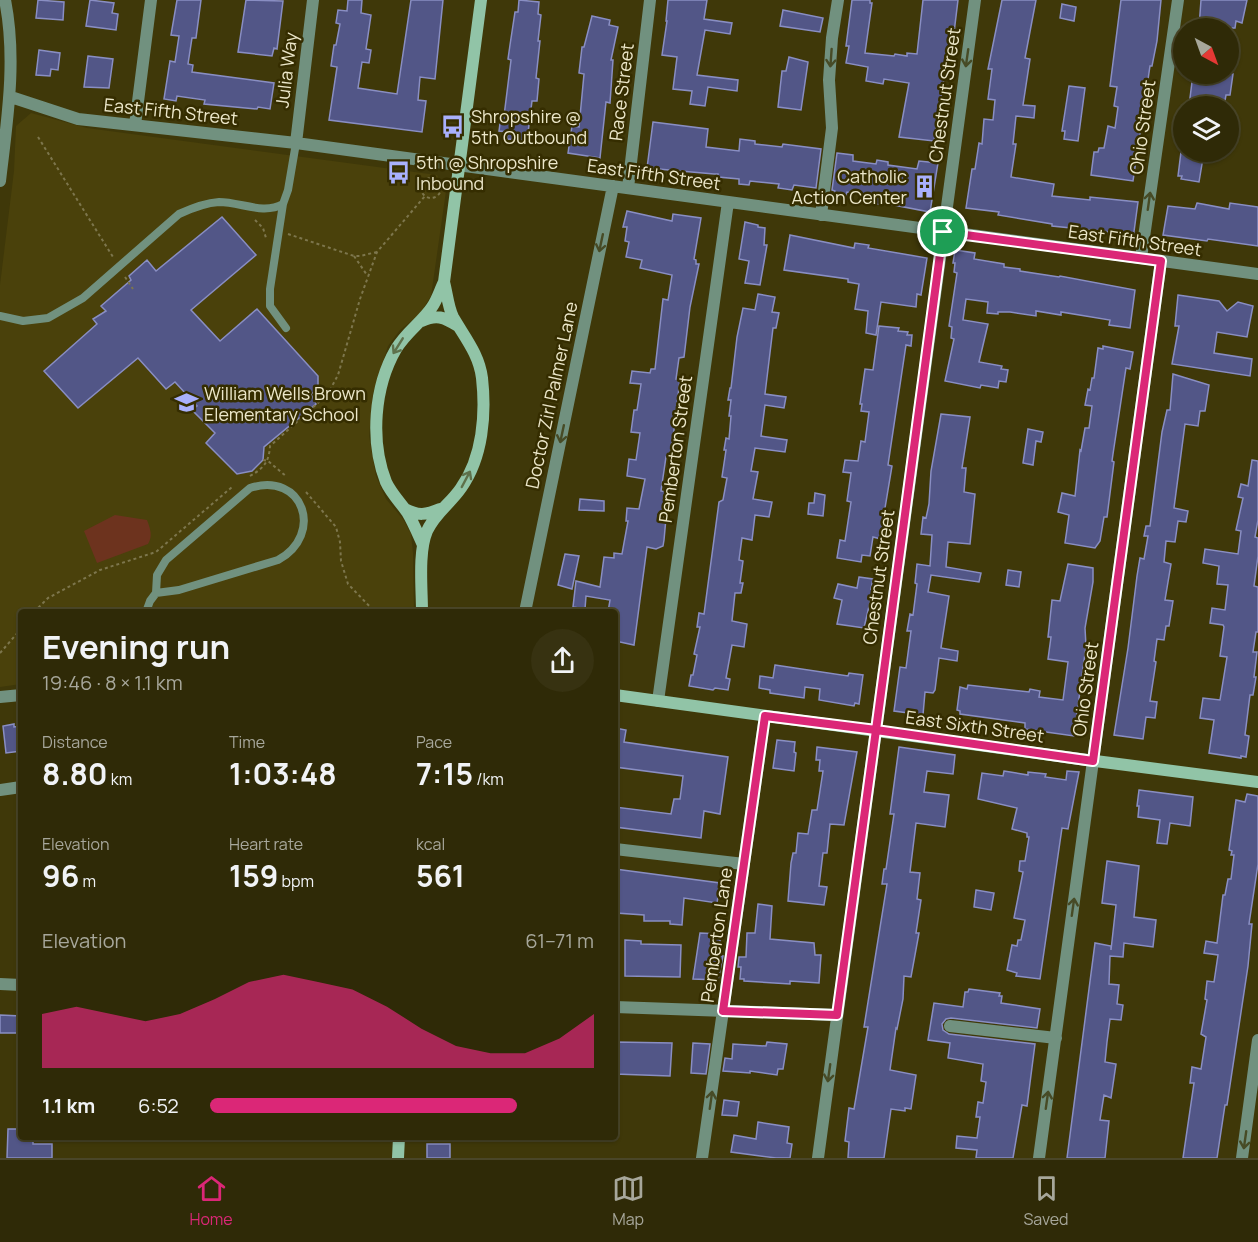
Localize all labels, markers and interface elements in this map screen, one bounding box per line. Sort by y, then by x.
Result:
north arrow [1173,18,1239,84]
map controls [1173,18,1239,162]
street label: Chestnut Street [923,26,965,164]
street label: Julia Way [269,30,303,109]
street label: Race Street [603,42,639,142]
one-way arrow [825,48,836,68]
one-way arrow [961,48,972,67]
street label: Ohio Street [1124,78,1160,176]
street label: East Fifth Street [103,92,239,130]
button: layers [1173,96,1239,162]
place label: Shropshire @ 5th Outbound [471,104,587,149]
bus stop icon: Shropshire @ 5th Outbound [440,113,466,139]
place label: 5th @ Shropshire Inbound [416,150,558,195]
street label: East Fifth Street [586,153,722,195]
bus stop icon: 5th @ Shropshire Inbound [385,159,411,185]
place label: Catholic Action Center [792,164,908,209]
building icon: Catholic Action Center [912,173,938,199]
one-way arrow [1144,191,1155,211]
pin [917,206,968,257]
icon: arrive [926,215,959,248]
street label: East Fifth Street [1067,219,1203,261]
one-way arrow [595,233,606,252]
street label: Doctor Zirl Palmer Lane [519,299,583,491]
one-way arrow [392,337,404,354]
street label: Pemberton Street [653,374,697,524]
place label: William Wells Brown Elementary School [204,381,366,426]
school or university icon: William Wells Brown Elementary School [173,390,199,416]
one-way arrow [555,424,567,443]
one-way arrow [461,471,472,489]
street label: Chestnut Street [857,508,899,646]
text: Evening run [42,624,230,669]
button: share [531,629,594,692]
street label: Ohio Street [1067,640,1103,738]
text: 19:46 · 8 × 1.1 km [42,669,183,696]
street label: East Sixth Street [904,704,1046,748]
text: Distance [42,731,108,753]
text: Time [229,731,265,753]
text: Pace [416,731,452,753]
text: 8.80 [42,753,108,794]
text: 1:03:48 [229,753,337,794]
text: 7:15 [416,753,473,794]
text: km [108,768,132,790]
text: /km [473,768,504,790]
text: Elevation [42,833,110,855]
text: Heart rate [229,833,303,855]
text: kcal [416,833,445,855]
text: 96 [42,855,79,896]
text: 159 [229,855,278,896]
text: 561 [416,855,465,896]
street label: Pemberton Lane [695,866,737,1004]
text: m [79,870,96,892]
text: bpm [278,870,314,892]
one-way arrow [1068,897,1079,917]
text: Elevation [42,927,126,954]
text: 61–71 m [525,927,594,954]
one-way arrow [824,1062,835,1082]
one-way arrow [705,1091,716,1110]
one-way arrow [1042,1091,1053,1110]
text: 1.1 km [42,1092,95,1119]
text: 6:52 [138,1092,179,1119]
one-way arrow [1239,1129,1250,1149]
tab: Home [189,1172,233,1230]
tab: Map [612,1172,645,1230]
tab: Saved [1023,1172,1069,1230]

